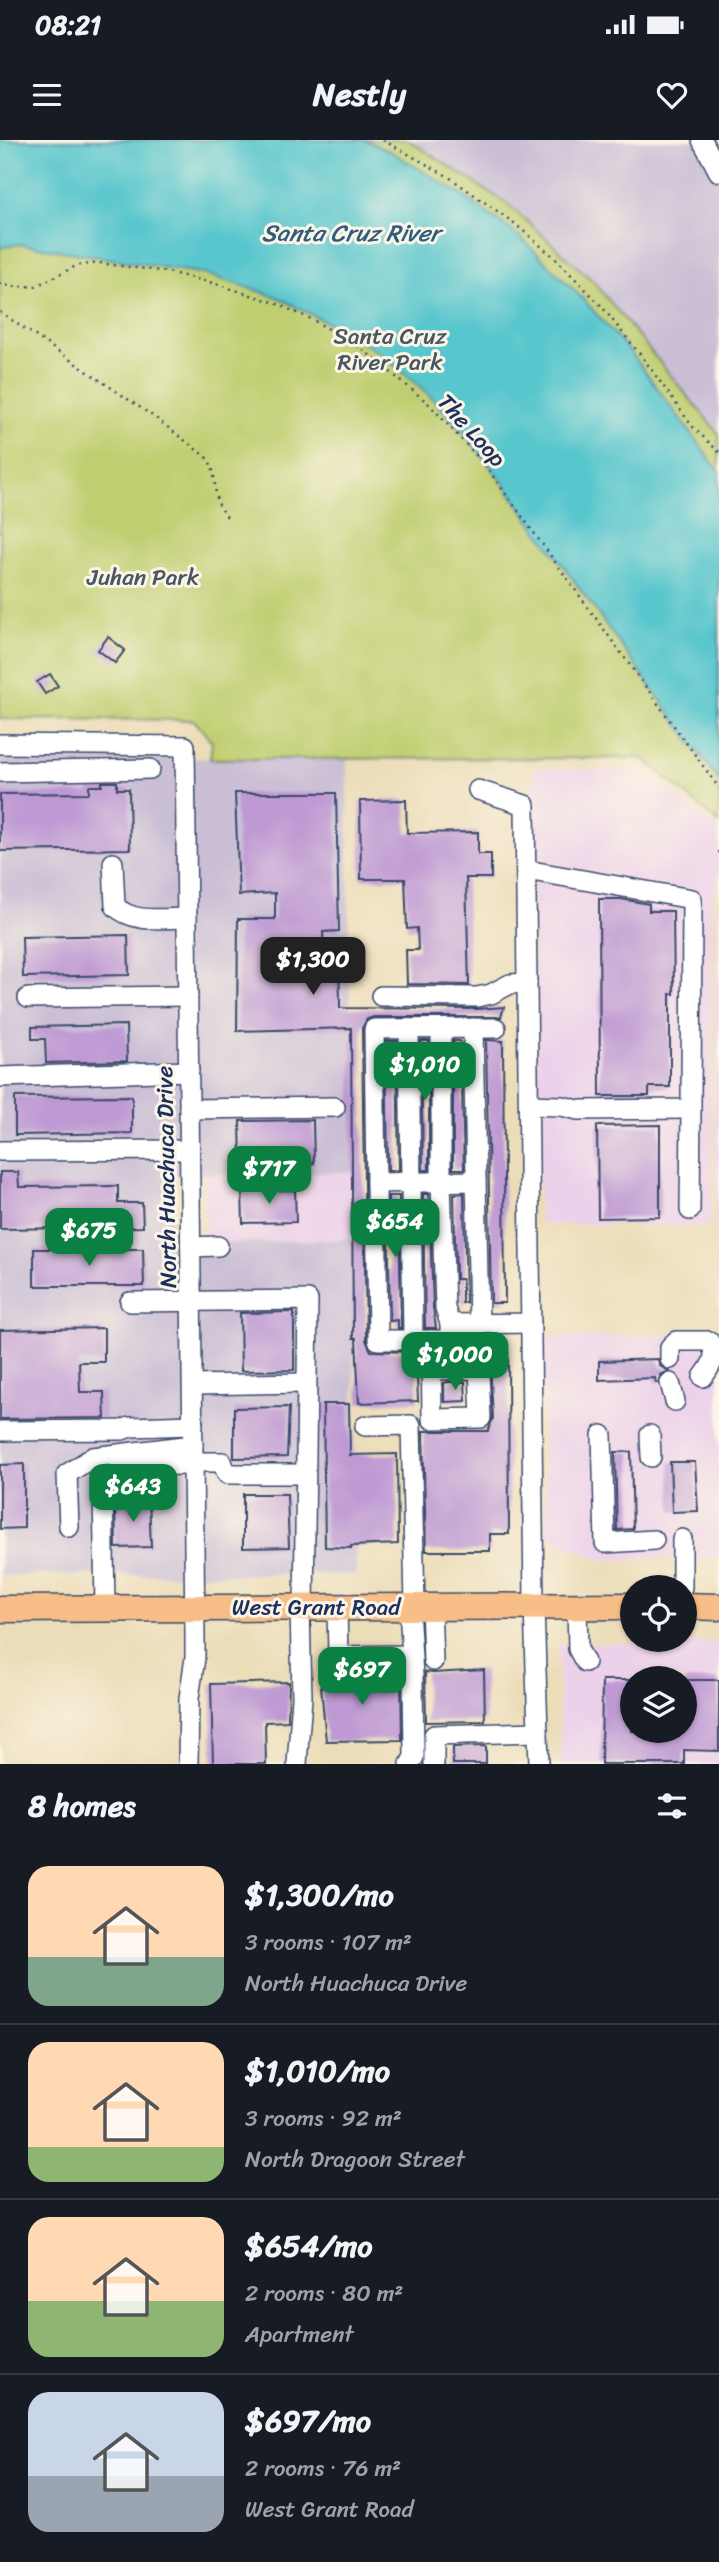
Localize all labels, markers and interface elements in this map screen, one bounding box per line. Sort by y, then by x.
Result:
text: 08:21 [35,2,101,48]
text: Nestly [313,66,406,123]
icon: menu [28,76,66,114]
icon: heart [653,76,691,114]
water label: Santa Cruz River [262,212,444,254]
park label: Santa Cruz River Park [334,316,448,383]
street label: The Loop [427,384,516,477]
park label: Juhan Park [86,557,200,598]
pin: $1,300 [256,938,370,997]
text: $1,300 [276,939,350,980]
pin: $1,010 [368,1042,482,1102]
text: $1,010 [390,1044,460,1085]
street label: North Huachuca Drive [144,1065,189,1288]
pin: $717 [228,1146,310,1206]
text: $717 [243,1148,295,1189]
pin: $654 [354,1200,436,1259]
text: $654 [367,1201,423,1242]
pin: $675 [48,1208,130,1268]
text: $675 [61,1210,117,1251]
pin: $1,000 [398,1332,512,1392]
text: $1,000 [417,1334,493,1375]
pin: $643 [92,1464,174,1524]
text: $643 [105,1466,161,1507]
map controls [620,1575,697,1743]
button: locate [620,1575,697,1652]
street label: West Grant Road [232,1587,402,1628]
pin: $697 [321,1648,403,1707]
text: $697 [334,1649,390,1690]
button: layers [620,1666,697,1743]
text: 8 homes [28,1779,136,1833]
icon: filters [653,1787,691,1825]
text: $1,300/mo [245,1868,394,1922]
icon: home [84,1894,168,1978]
text: 3 rooms · 107 m² [245,1922,412,1963]
text: North Huachuca Drive [245,1963,467,2004]
text: $1,010/mo [245,2044,390,2098]
icon: home [84,2070,168,2154]
text: 3 rooms · 92 m² [245,2098,402,2139]
text: North Dragoon Street [245,2139,465,2180]
text: $654/mo [245,2219,372,2273]
icon: home [84,2245,168,2329]
text: 2 rooms · 80 m² [245,2273,403,2314]
text: Apartment [245,2314,354,2355]
text: $697/mo [245,2394,371,2448]
icon: home [84,2420,168,2504]
text: 2 rooms · 76 m² [245,2448,401,2489]
text: West Grant Road [245,2489,414,2530]

